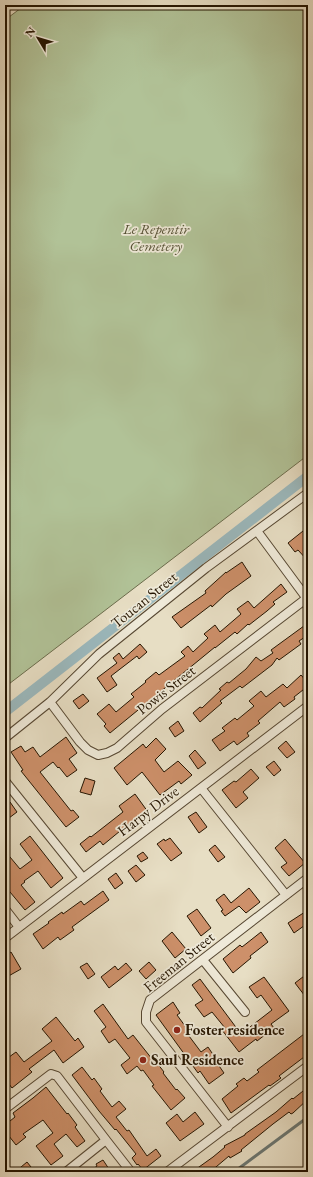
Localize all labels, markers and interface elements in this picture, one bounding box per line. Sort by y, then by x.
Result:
north arrow [18,18,58,58]
text: N [22,24,38,40]
park label: Le Repentir Cemetery [122,219,190,255]
street label: Toucan Street [107,567,181,632]
street label: Powis Street [132,661,199,718]
street label: Harpy Drive [113,781,182,840]
street label: Freeman Street [139,927,218,996]
place label: Foster residence [185,1020,285,1039]
marker: Foster residence [172,1025,182,1035]
place label: Saul Residence [151,1050,244,1069]
marker: Saul Residence [138,1055,148,1065]

